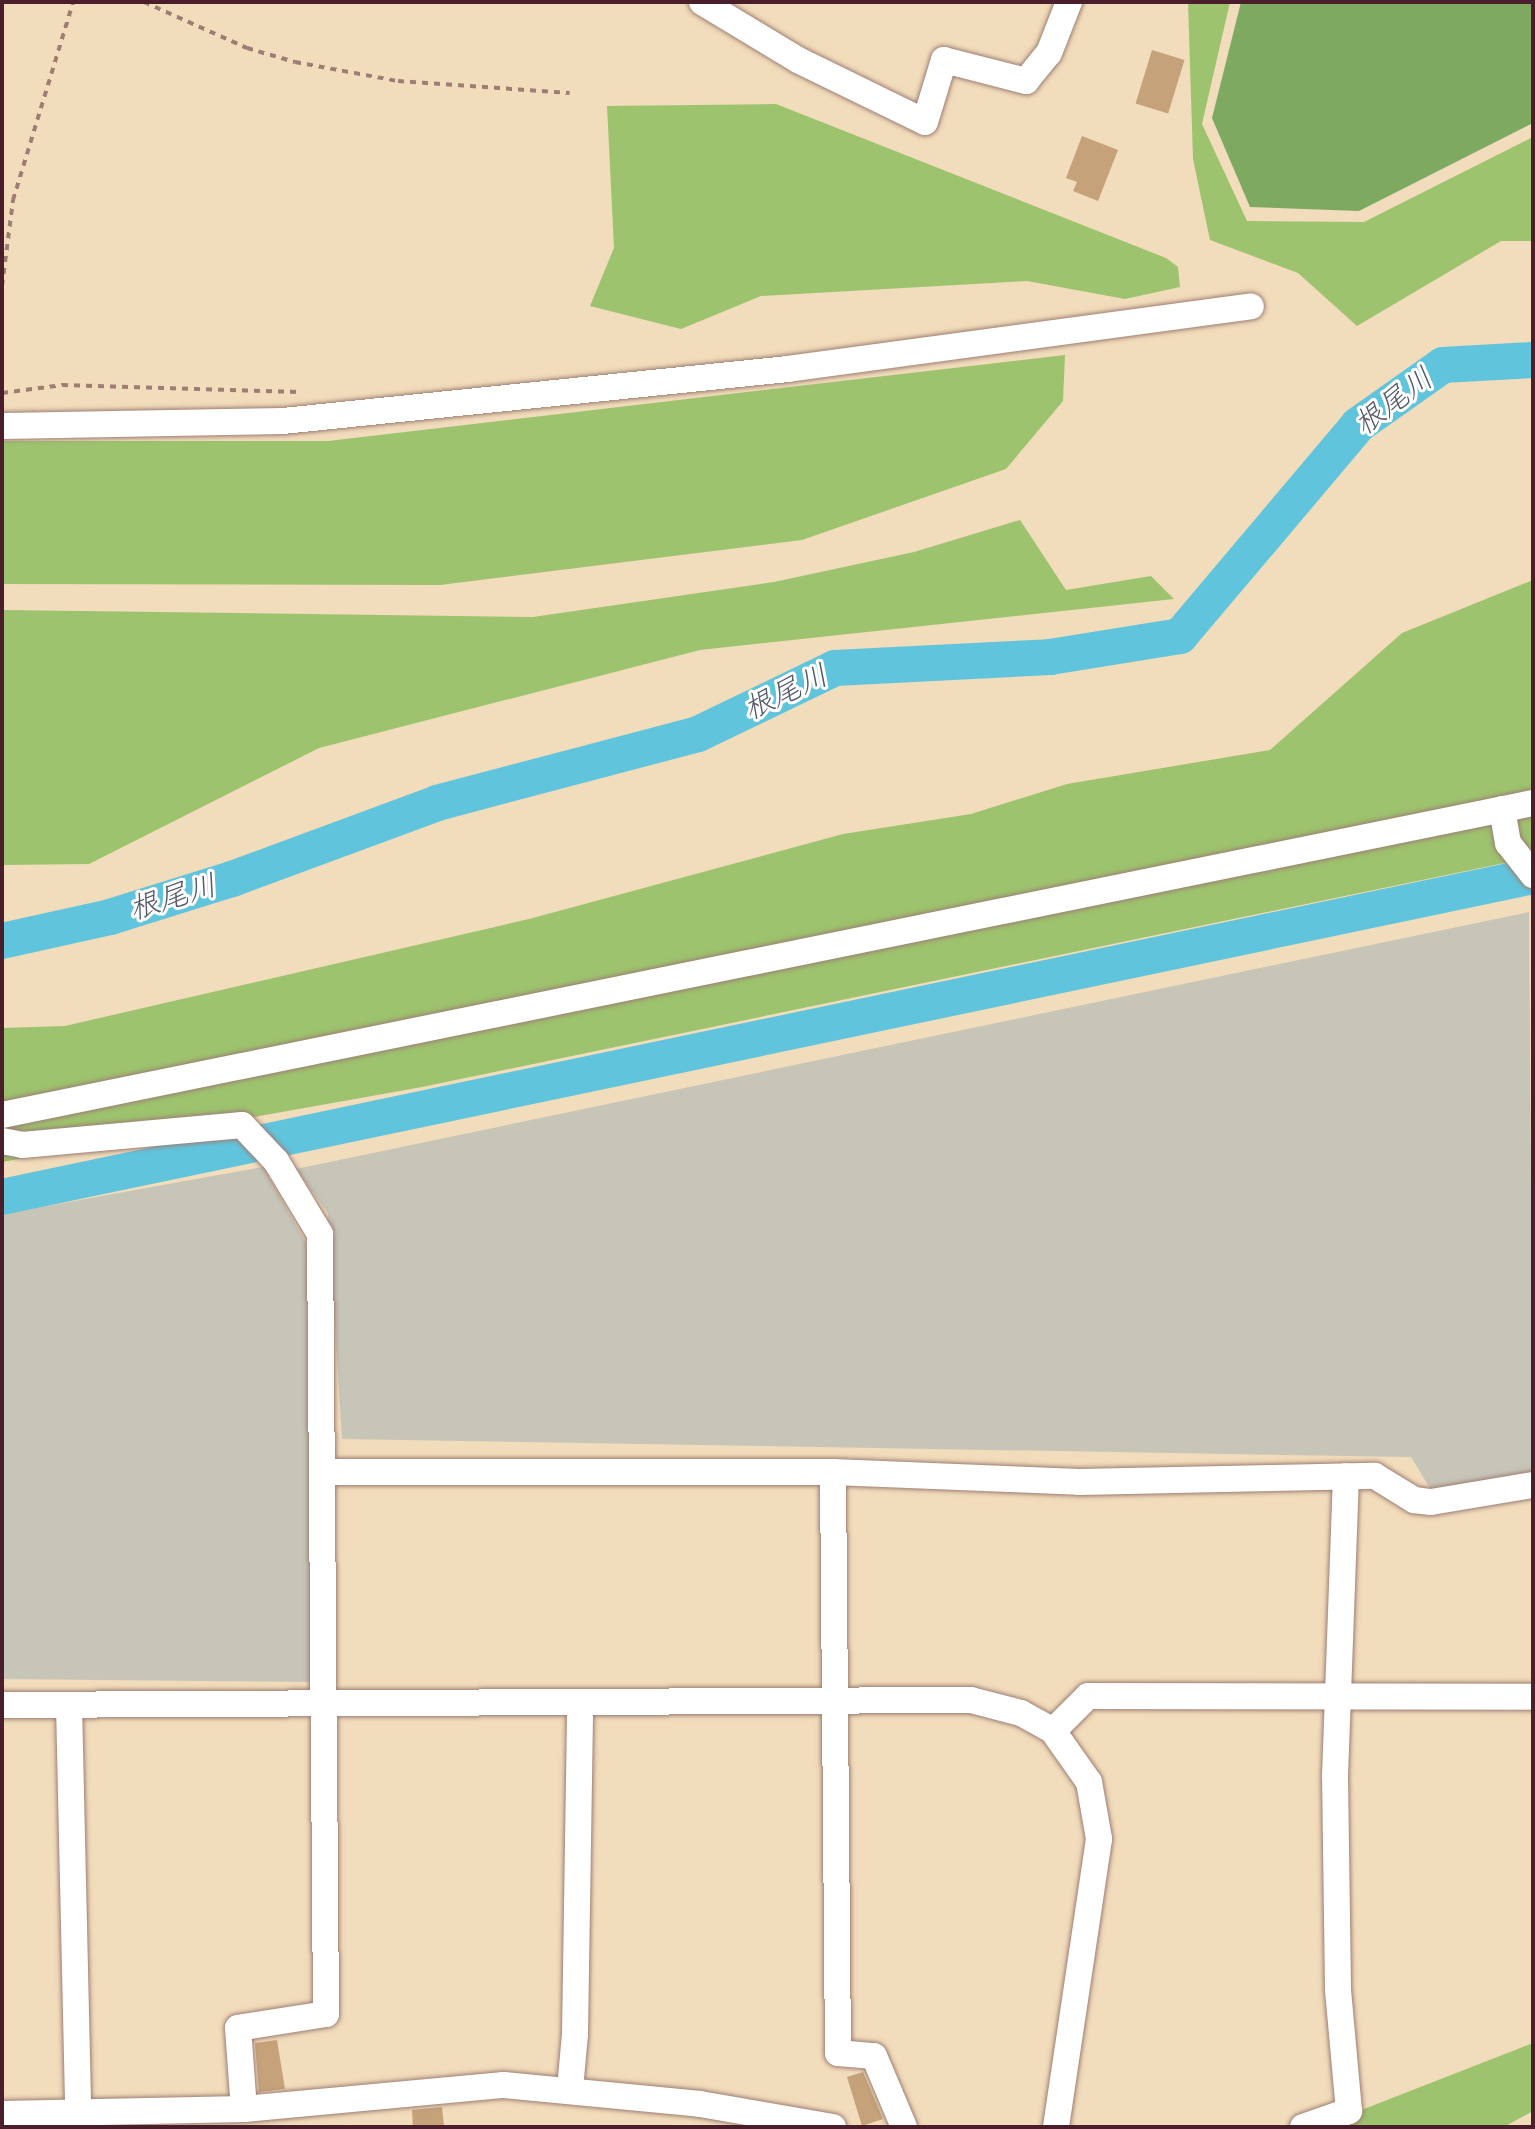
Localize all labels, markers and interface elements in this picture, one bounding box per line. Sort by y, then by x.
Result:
water label: 根尾川 [1347,361,1441,443]
water label: 根尾川 [738,658,834,728]
water label: 根尾川 [125,868,221,928]

